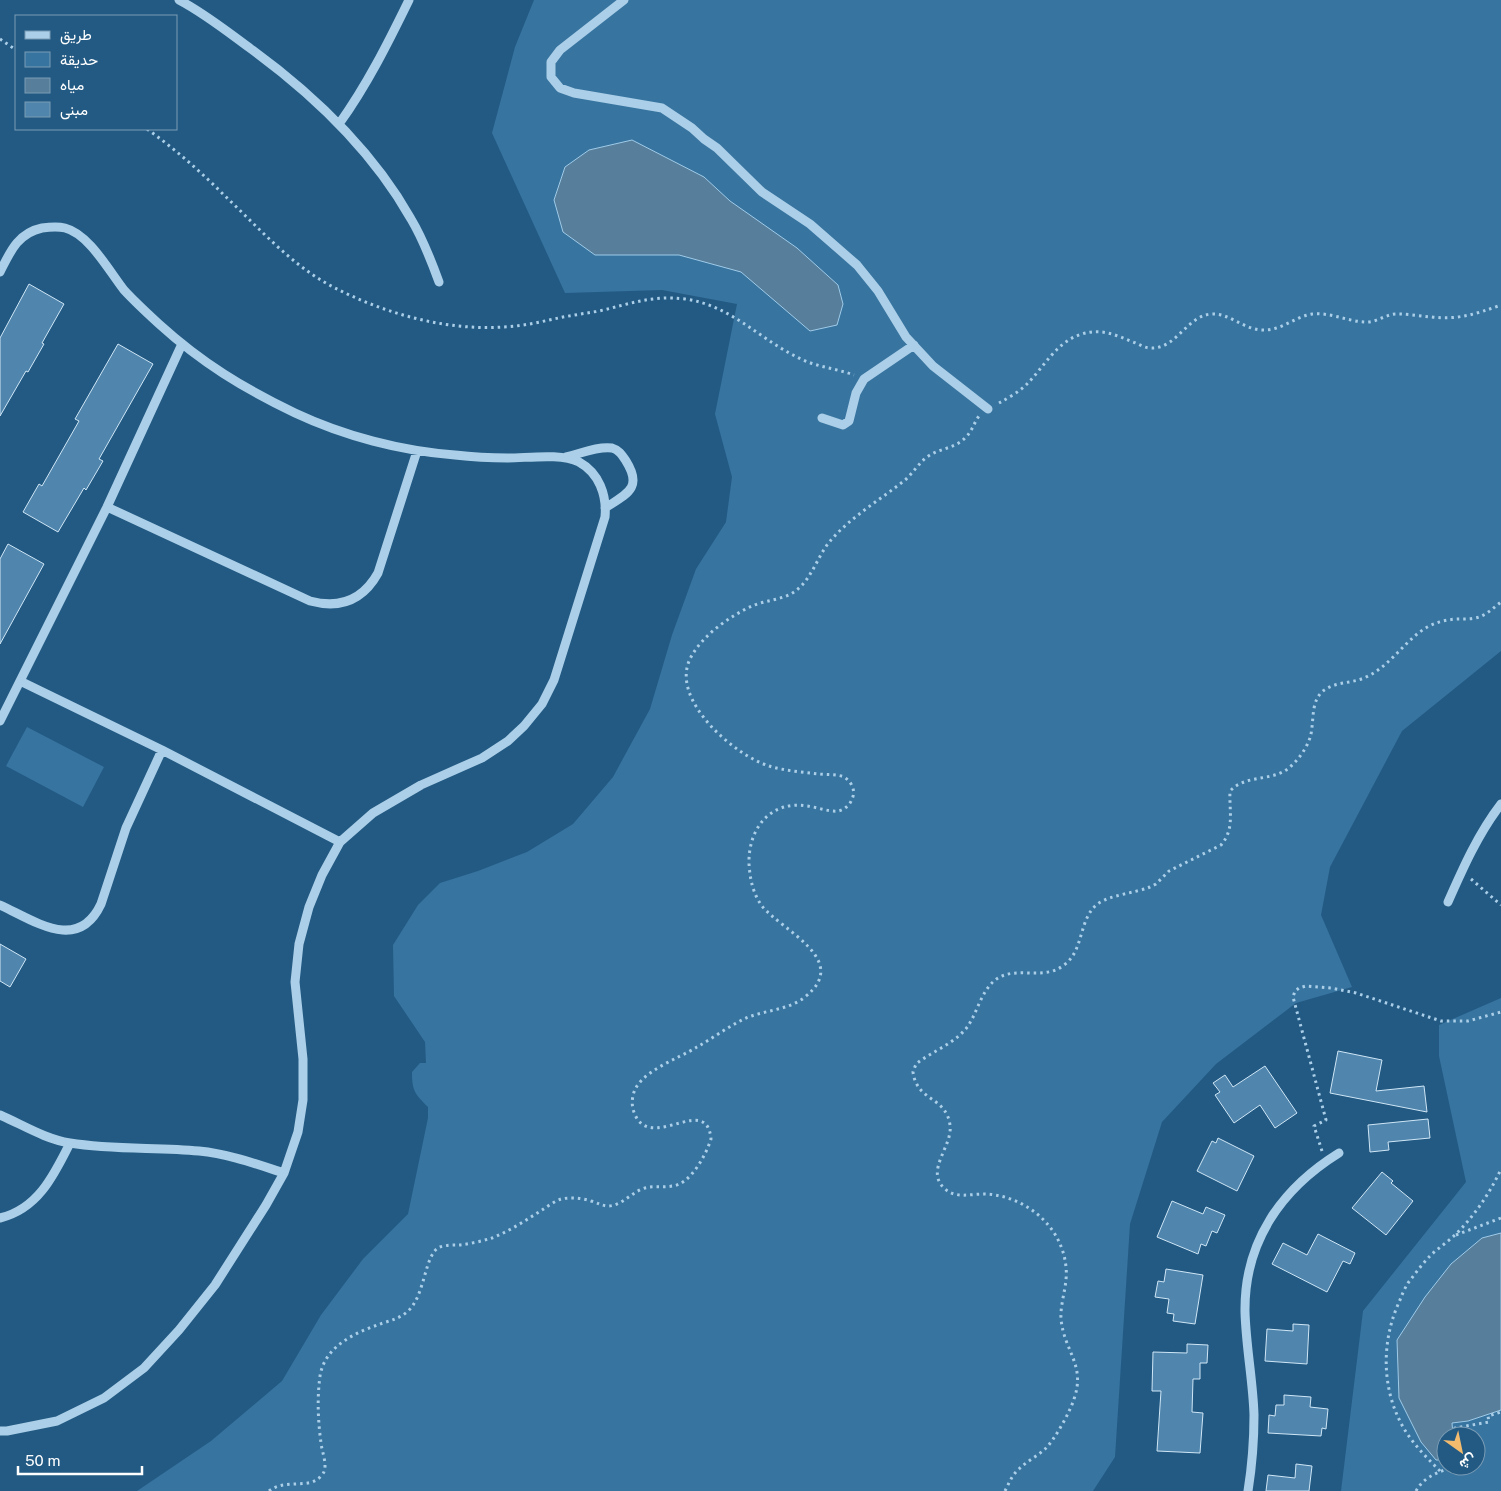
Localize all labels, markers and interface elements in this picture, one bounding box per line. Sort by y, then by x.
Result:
legend [15,15,178,130]
text: طريق [60,26,92,45]
text: حديقة [60,51,98,69]
text: مياه [60,76,84,94]
text: مبنى [60,101,88,120]
north arrow [1436,1426,1486,1476]
scale bar [18,1444,141,1476]
text: ش [1456,1450,1479,1473]
text: 50 m [25,1452,60,1469]

